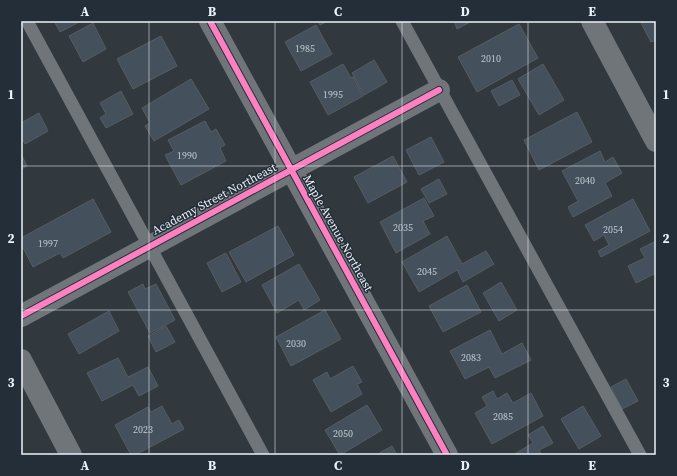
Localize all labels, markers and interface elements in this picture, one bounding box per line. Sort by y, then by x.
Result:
text: A [81,3,90,20]
text: B [208,3,217,20]
text: C [334,3,342,20]
text: D [460,3,470,20]
text: E [588,3,596,20]
house number: 1985 [295,42,315,55]
house number: 2010 [481,52,501,65]
text: 1 [7,86,15,103]
text: 1 [662,86,670,103]
house number: 1995 [323,88,343,101]
house number: 1990 [177,149,197,162]
street label: Academy Street Northeast [149,159,279,239]
street label: Maple Avenue Northeast [299,172,377,294]
house number: 2040 [575,174,595,187]
house number: 2035 [393,221,413,234]
house number: 2054 [603,223,623,236]
text: 2 [7,230,15,247]
text: 2 [662,230,670,247]
house number: 1997 [38,237,58,250]
house number: 2045 [417,265,437,278]
house number: 2030 [286,337,306,350]
house number: 2083 [461,351,481,364]
text: 3 [7,374,15,391]
text: 3 [662,374,670,391]
house number: 2085 [493,410,513,423]
house number: 2023 [133,423,153,436]
house number: 2050 [333,427,353,440]
text: A [81,457,90,474]
text: B [208,457,217,474]
text: C [334,457,342,474]
text: D [460,457,470,474]
text: E [588,457,596,474]

